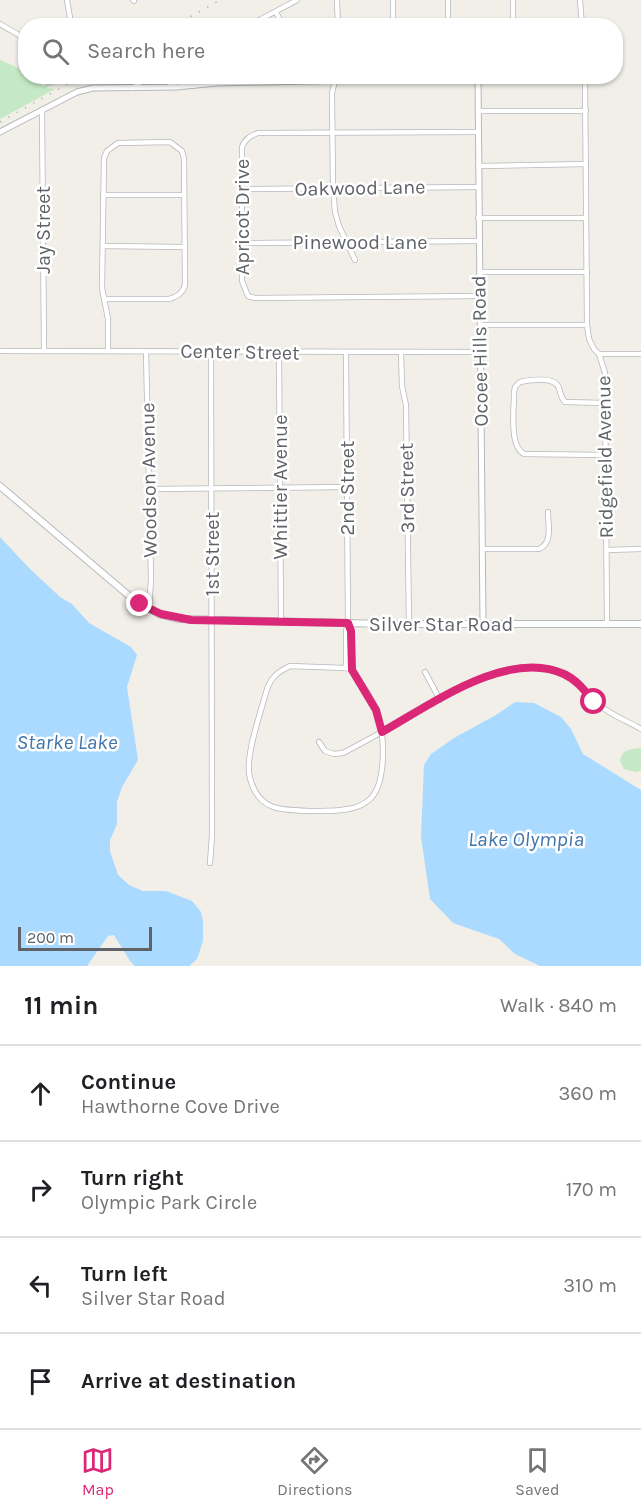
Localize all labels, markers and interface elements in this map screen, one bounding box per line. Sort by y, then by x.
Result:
search box [18,18,623,84]
icon: search [39,35,72,68]
text: Search here [87,38,205,64]
street label: Apricot Drive [231,159,254,275]
street label: Oakwood Lane [294,175,426,201]
street label: Jay Street [32,186,55,274]
street label: Pinewood Lane [292,231,428,254]
street label: Ocoee Hills Road [467,275,493,427]
street label: Center Street [180,339,300,365]
street label: Ridgefield Avenue [592,375,618,539]
street label: Woodson Avenue [136,402,162,558]
street label: Whittier Avenue [269,415,292,559]
street label: 2nd Street [336,440,359,536]
street label: 3rd Street [395,442,419,533]
street label: 1st Street [201,511,224,596]
route end [126,590,152,616]
street label: Silver Star Road [369,613,513,636]
route start [580,688,606,714]
water label: Starke Lake [16,730,118,754]
water label: Lake Olympia [468,827,584,851]
scale bar [18,924,152,952]
text: 200 m [27,928,74,947]
text: 11 min [24,990,99,1021]
text: Walk · 840 m [500,994,617,1017]
text: Continue [81,1069,176,1095]
icon: ahead [24,1077,57,1110]
text: 360 m [558,1082,617,1105]
text: Hawthorne Cove Drive [81,1095,280,1118]
text: Turn right [81,1165,184,1191]
icon: right [24,1173,57,1206]
text: 170 m [566,1178,617,1201]
text: Olympic Park Circle [81,1191,257,1214]
text: Turn left [81,1261,168,1287]
icon: left [24,1269,57,1302]
text: 310 m [563,1274,617,1297]
text: Silver Star Road [81,1287,226,1310]
icon: arrive [24,1365,57,1398]
text: Arrive at destination [81,1368,296,1394]
tab: Map [81,1444,114,1499]
tab: Directions [277,1444,352,1499]
tab: Saved [515,1444,560,1499]

